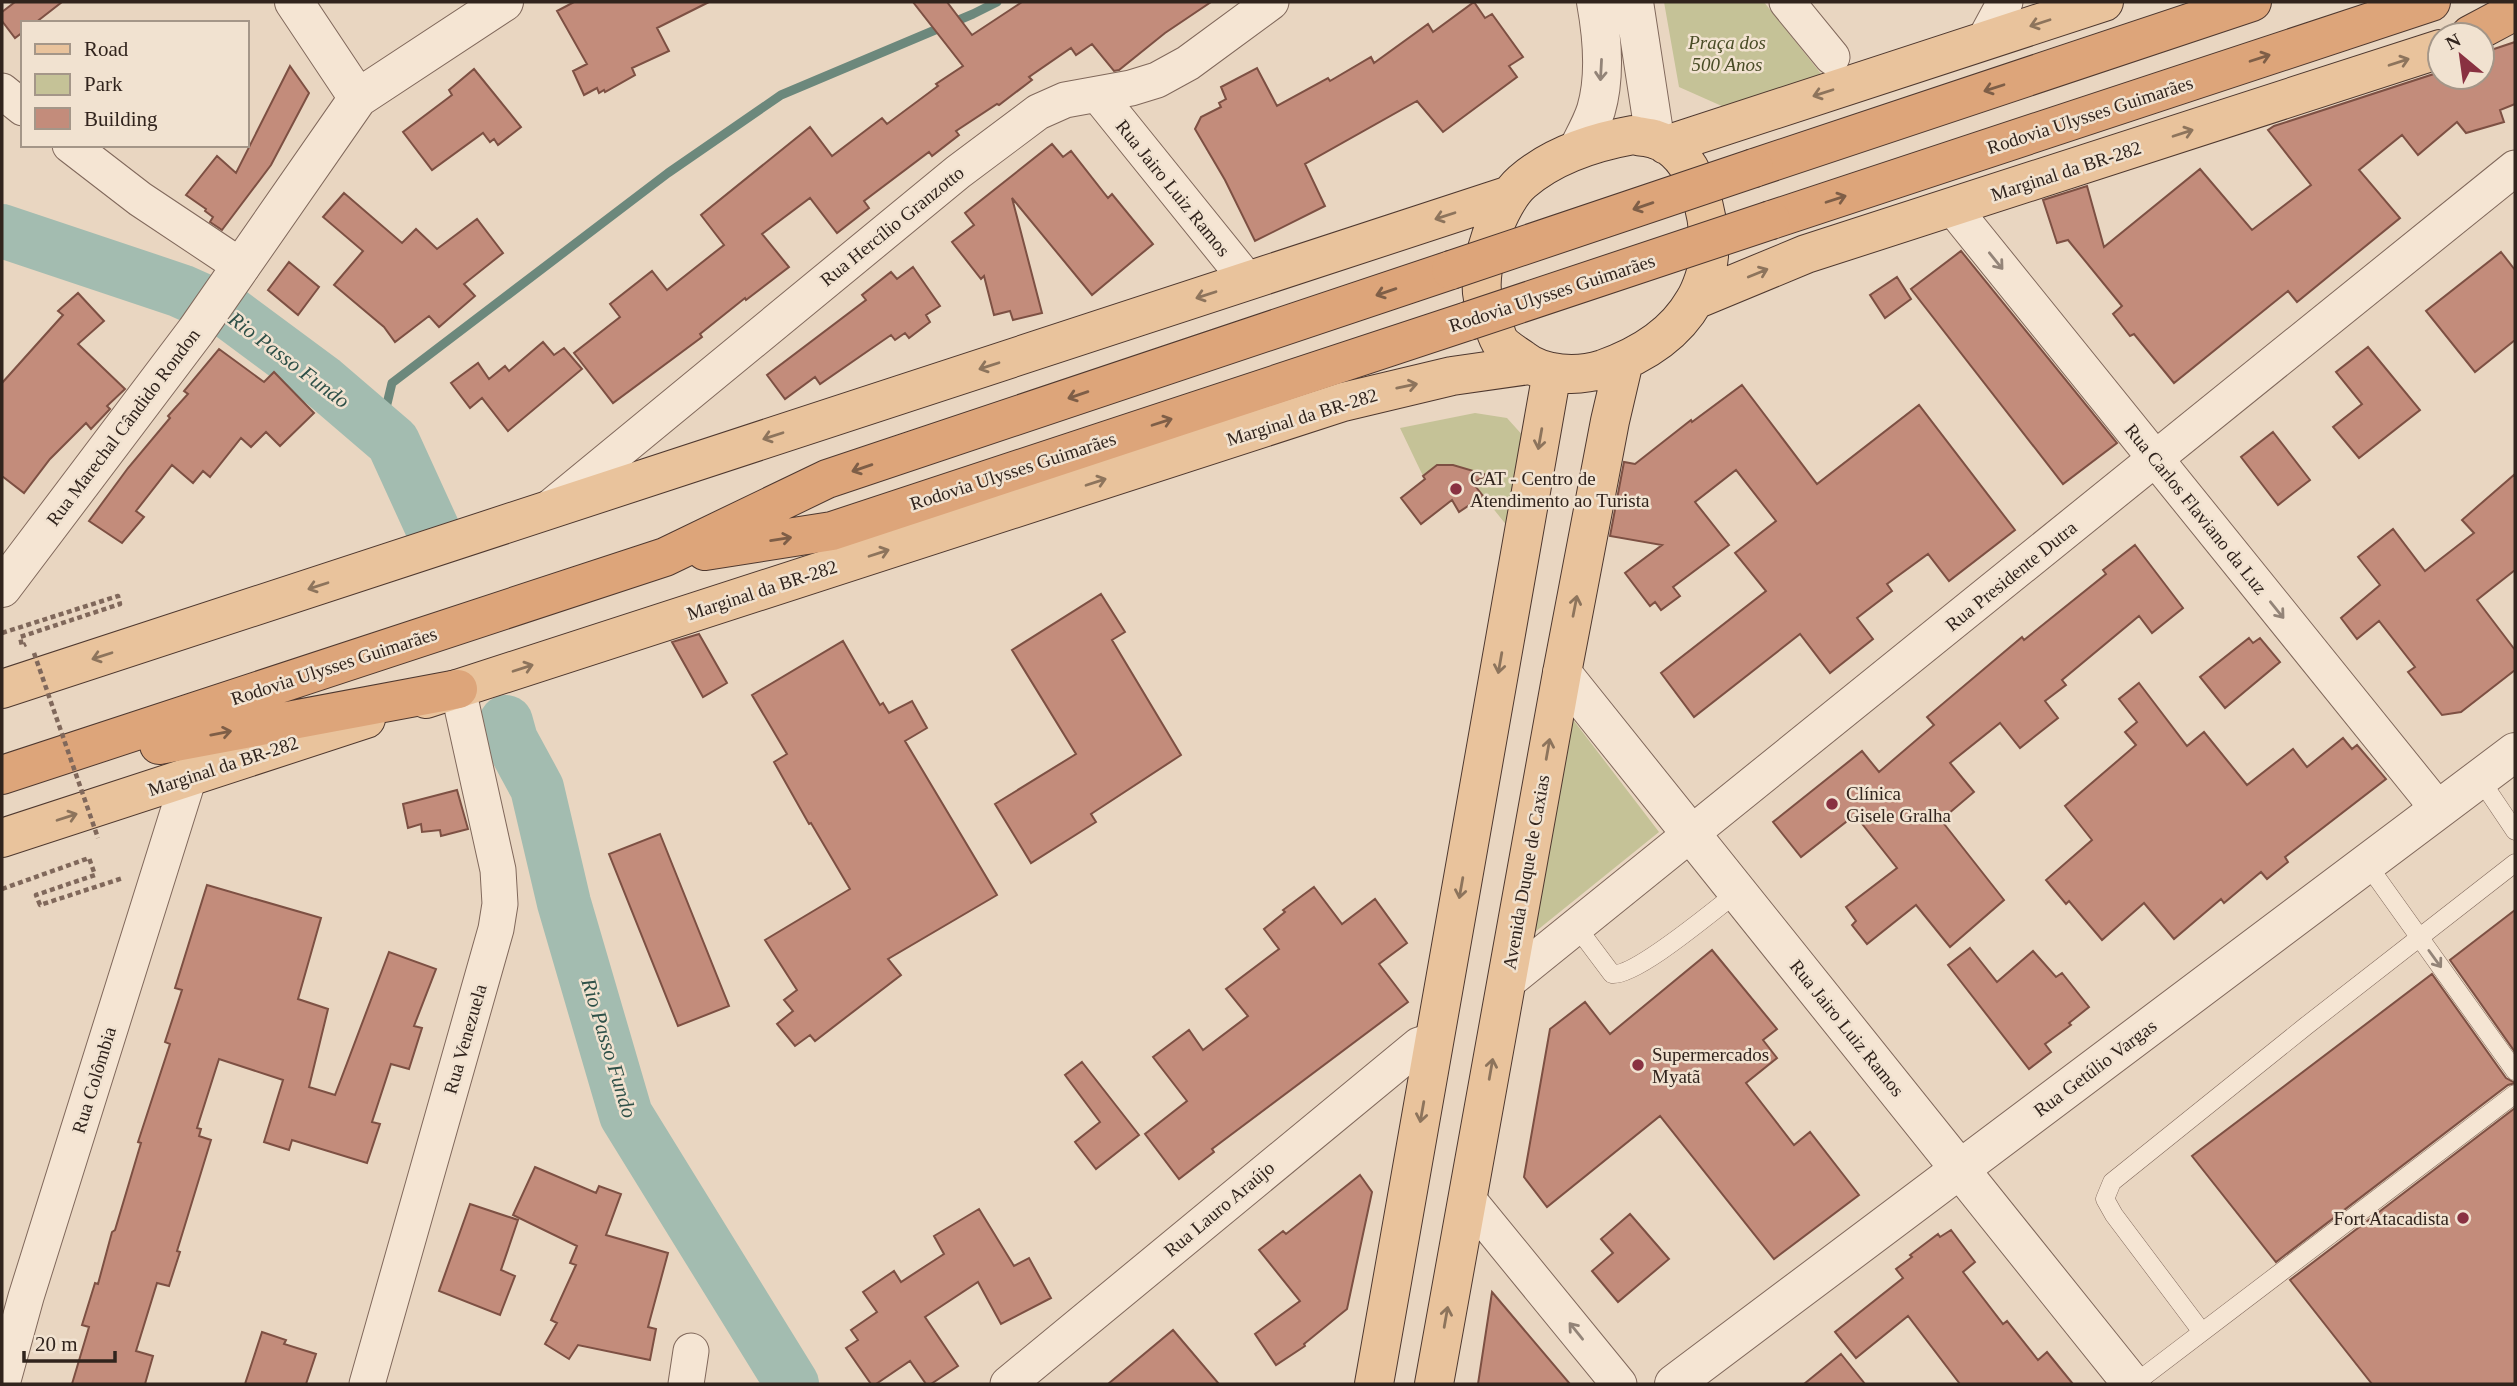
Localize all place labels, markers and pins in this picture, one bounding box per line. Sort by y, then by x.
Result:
place label: CAT - Centro de Atendimento ao Turista [1470,468,1650,511]
marker: CAT - Centro de Atendimento ao Turista [1448,481,1464,497]
place label: Clínica Gisele Gralha [1846,783,1952,826]
marker: Clínica Gisele Gralha [1824,796,1840,812]
place label: Supermercados Myatã [1652,1044,1769,1087]
marker: Supermercados Myatã [1630,1057,1646,1073]
place label: Fort Atacadista [2333,1208,2450,1229]
marker: Fort Atacadista [2455,1210,2471,1226]

